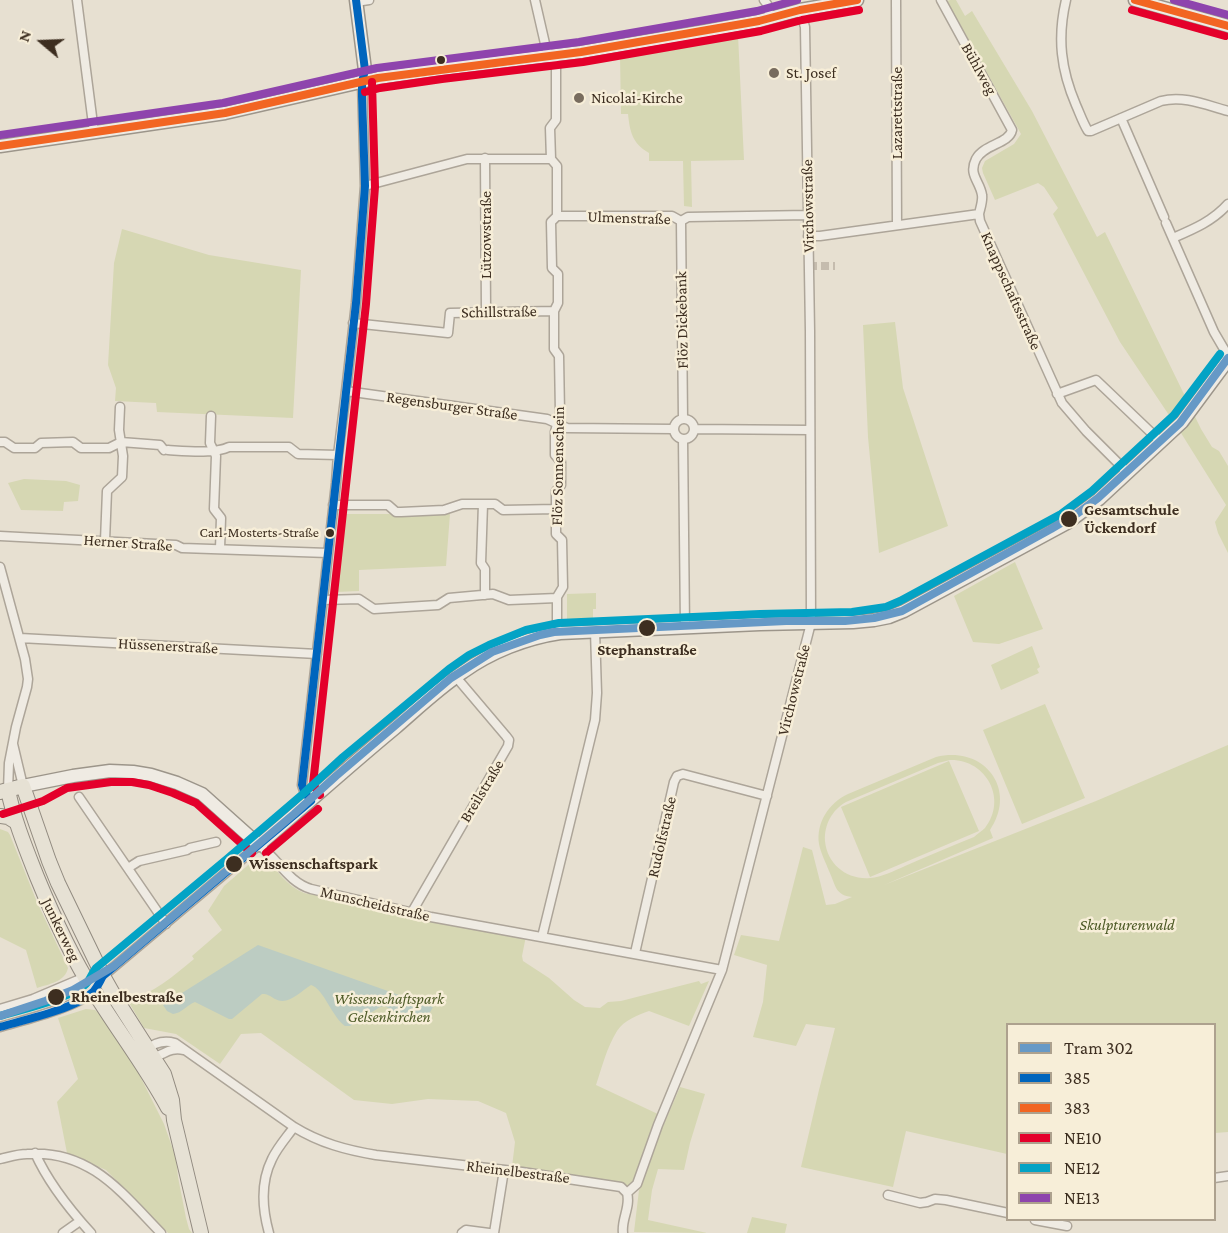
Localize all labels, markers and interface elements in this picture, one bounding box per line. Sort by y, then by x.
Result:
north arrow [12,12,72,72]
text: N [15,28,34,44]
street label: Bühlweg [957,40,1001,98]
unlabelled marker [435,54,447,66]
place label: St. Josef [786,63,836,83]
marker: St. Josef [767,66,781,80]
street label: Lazarettstraße [887,67,907,159]
place label: Nicolai-Kirche [591,88,683,108]
marker: Nicolai-Kirche [572,91,586,105]
street label: Virchowstraße [798,159,818,253]
street label: Lützowstraße [476,191,496,279]
street label: Ulmenstraße [587,207,671,229]
street label: Knappschaftsstraße [976,229,1046,353]
street label: Flöz Dickebank [672,271,692,369]
street label: Schillstraße [461,302,537,322]
street label: Regensburger Straße [385,387,519,425]
street label: Flöz Sonnenschein [547,406,569,526]
place label: Gesamtschule Ückendorf [1084,500,1179,538]
marker: Gesamtschule Ückendorf [1059,509,1079,529]
place label: Carl-Mosterts-Straße [200,525,319,541]
marker: Carl-Mosterts-Straße [324,527,336,539]
street label: Herner Straße [83,530,173,556]
marker: Stephanstraße [637,618,657,638]
street label: Hüssenerstraße [118,634,218,658]
place label: Stephanstraße [597,640,697,660]
street label: Virchowstraße [773,642,815,738]
street label: Breilstraße [456,756,508,826]
street label: Rudolfstraße [643,795,681,879]
marker: Wissenschaftspark [224,854,244,874]
place label: Wissenschaftspark [249,854,378,874]
street label: Munscheidstraße [318,882,432,926]
street label: Junkerweg [37,895,85,965]
park label: Skulpturenwald [1079,915,1175,935]
marker: Rheinelbestraße [46,987,66,1007]
place label: Rheinelbestraße [71,987,183,1007]
park label: Wissenschaftspark Gelsenkirchen [334,989,444,1027]
legend [1006,1023,1216,1221]
text: Tram 302 [1064,1038,1133,1058]
text: 385 [1064,1068,1090,1088]
text: 383 [1064,1098,1090,1118]
text: NE10 [1064,1128,1102,1148]
street label: Rheinelbestraße [465,1156,571,1188]
text: NE12 [1064,1158,1100,1178]
text: NE13 [1064,1188,1100,1208]

